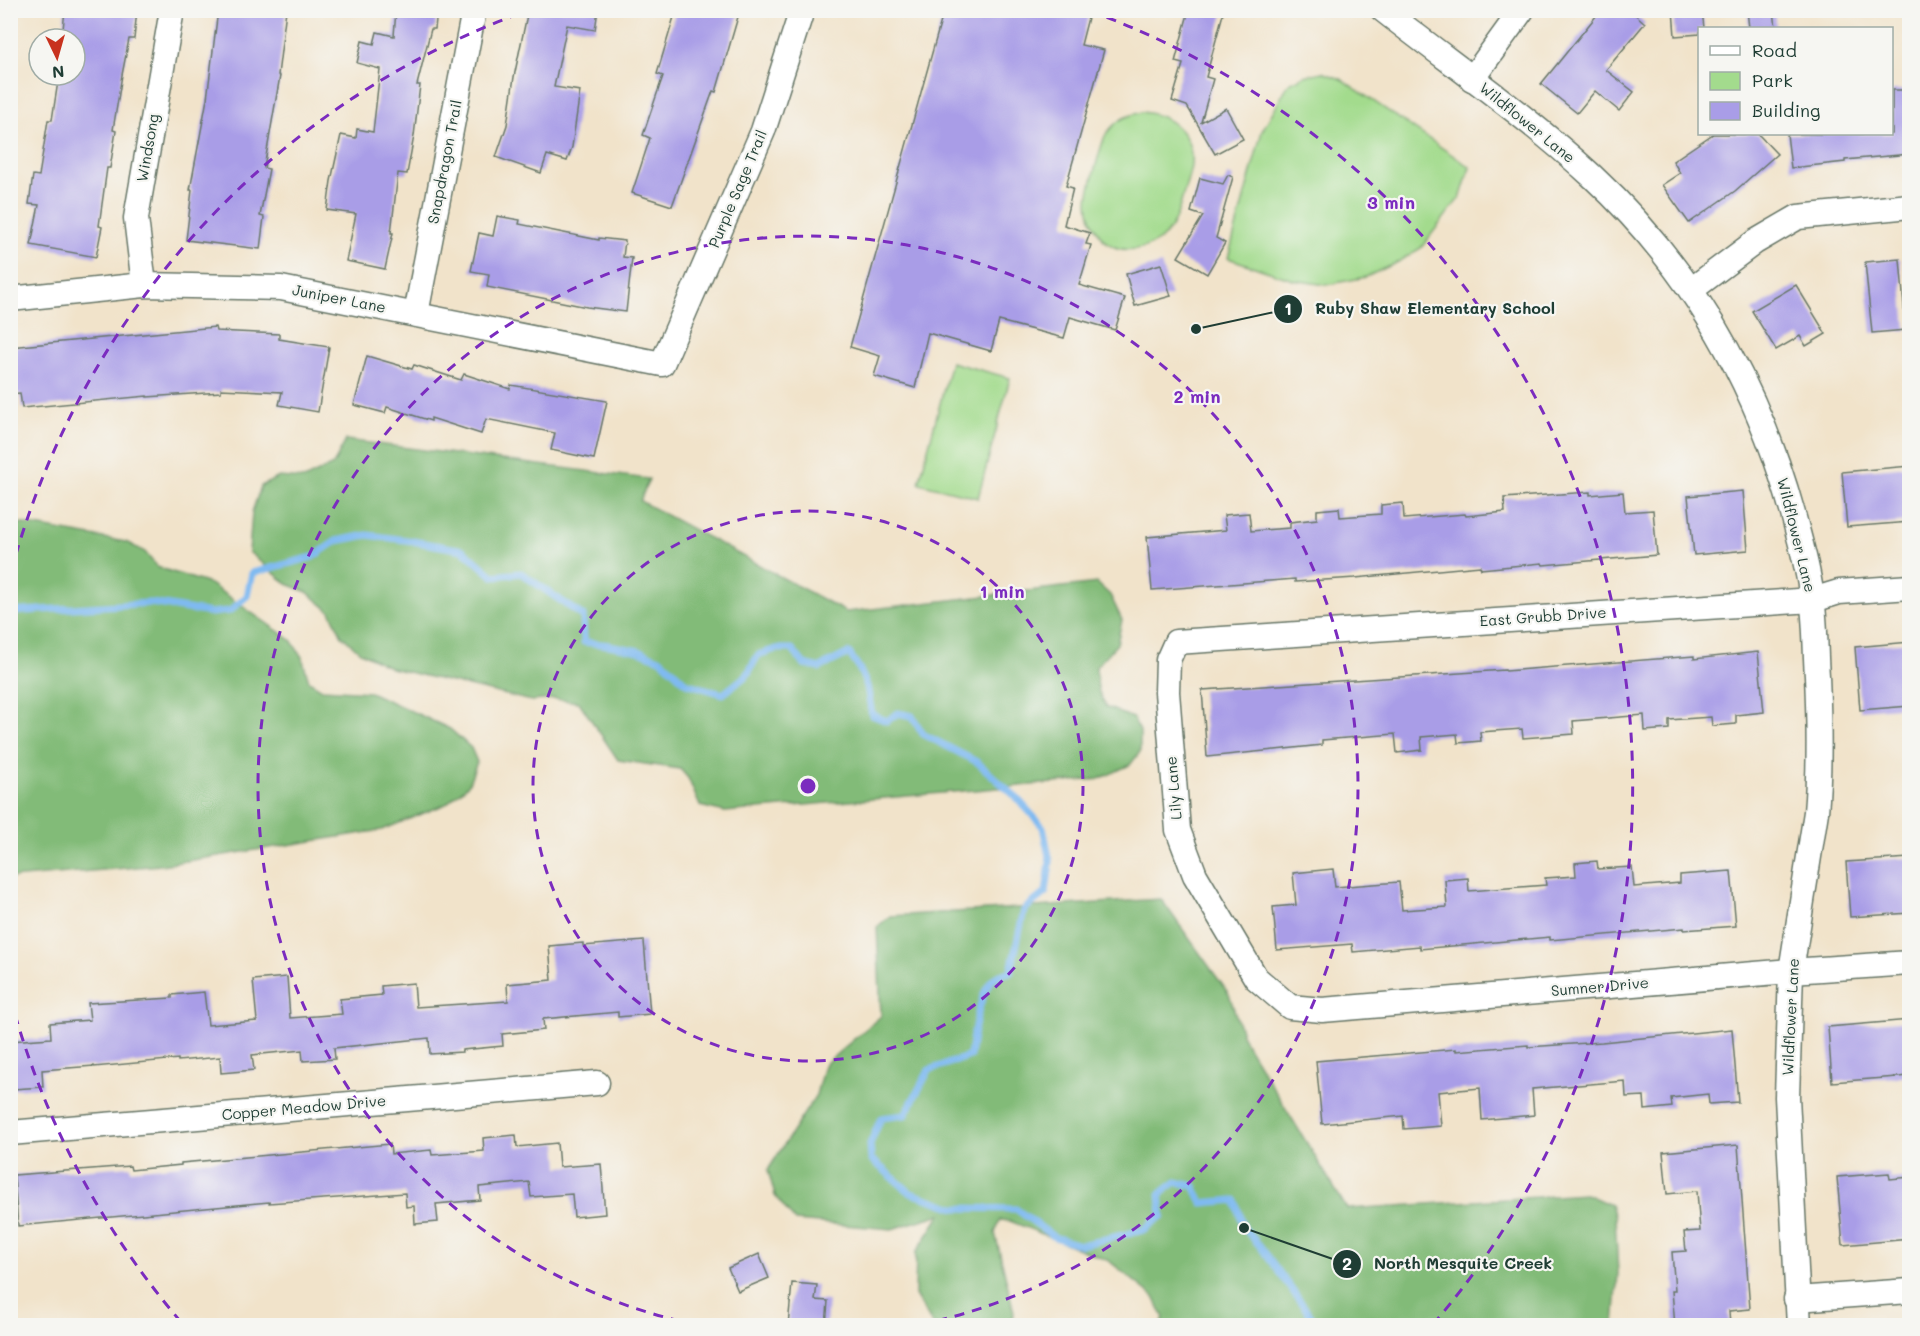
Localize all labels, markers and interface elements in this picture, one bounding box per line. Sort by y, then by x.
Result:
north arrow [27,27,87,87]
legend [1698,27,1893,135]
text: Road [1752,38,1797,62]
text: N [51,61,65,83]
text: Park [1752,68,1793,92]
street label: Wildflower Lane [1476,77,1580,167]
street label: Snapdragon Trail [422,98,466,226]
text: Building [1752,98,1820,122]
street label: Windsong [131,112,163,183]
street label: Purple Sage Trail [703,127,771,251]
text: 3 min [1367,190,1415,214]
street label: Juniper Lane [291,279,388,317]
callout: Ruby Shaw Elementary School [1273,292,1567,326]
text: 1 [1284,296,1292,320]
text: Ruby Shaw Elementary School [1315,297,1555,318]
text: 2 min [1173,384,1221,408]
street label: Wildflower Lane [1773,475,1821,594]
text: 1 min [979,579,1025,603]
street label: East Grubb Drive [1479,602,1607,630]
street label: Lily Lane [1160,755,1186,821]
centre of rings [798,776,818,796]
street label: Wildflower Lane [1777,958,1803,1076]
street label: Sumner Drive [1550,972,1650,1000]
street label: Copper Meadow Drive [221,1090,387,1124]
callout: North Mesquite Creek [1332,1247,1564,1281]
text: 2 [1342,1251,1352,1275]
text: North Mesquite Creek [1374,1252,1552,1273]

